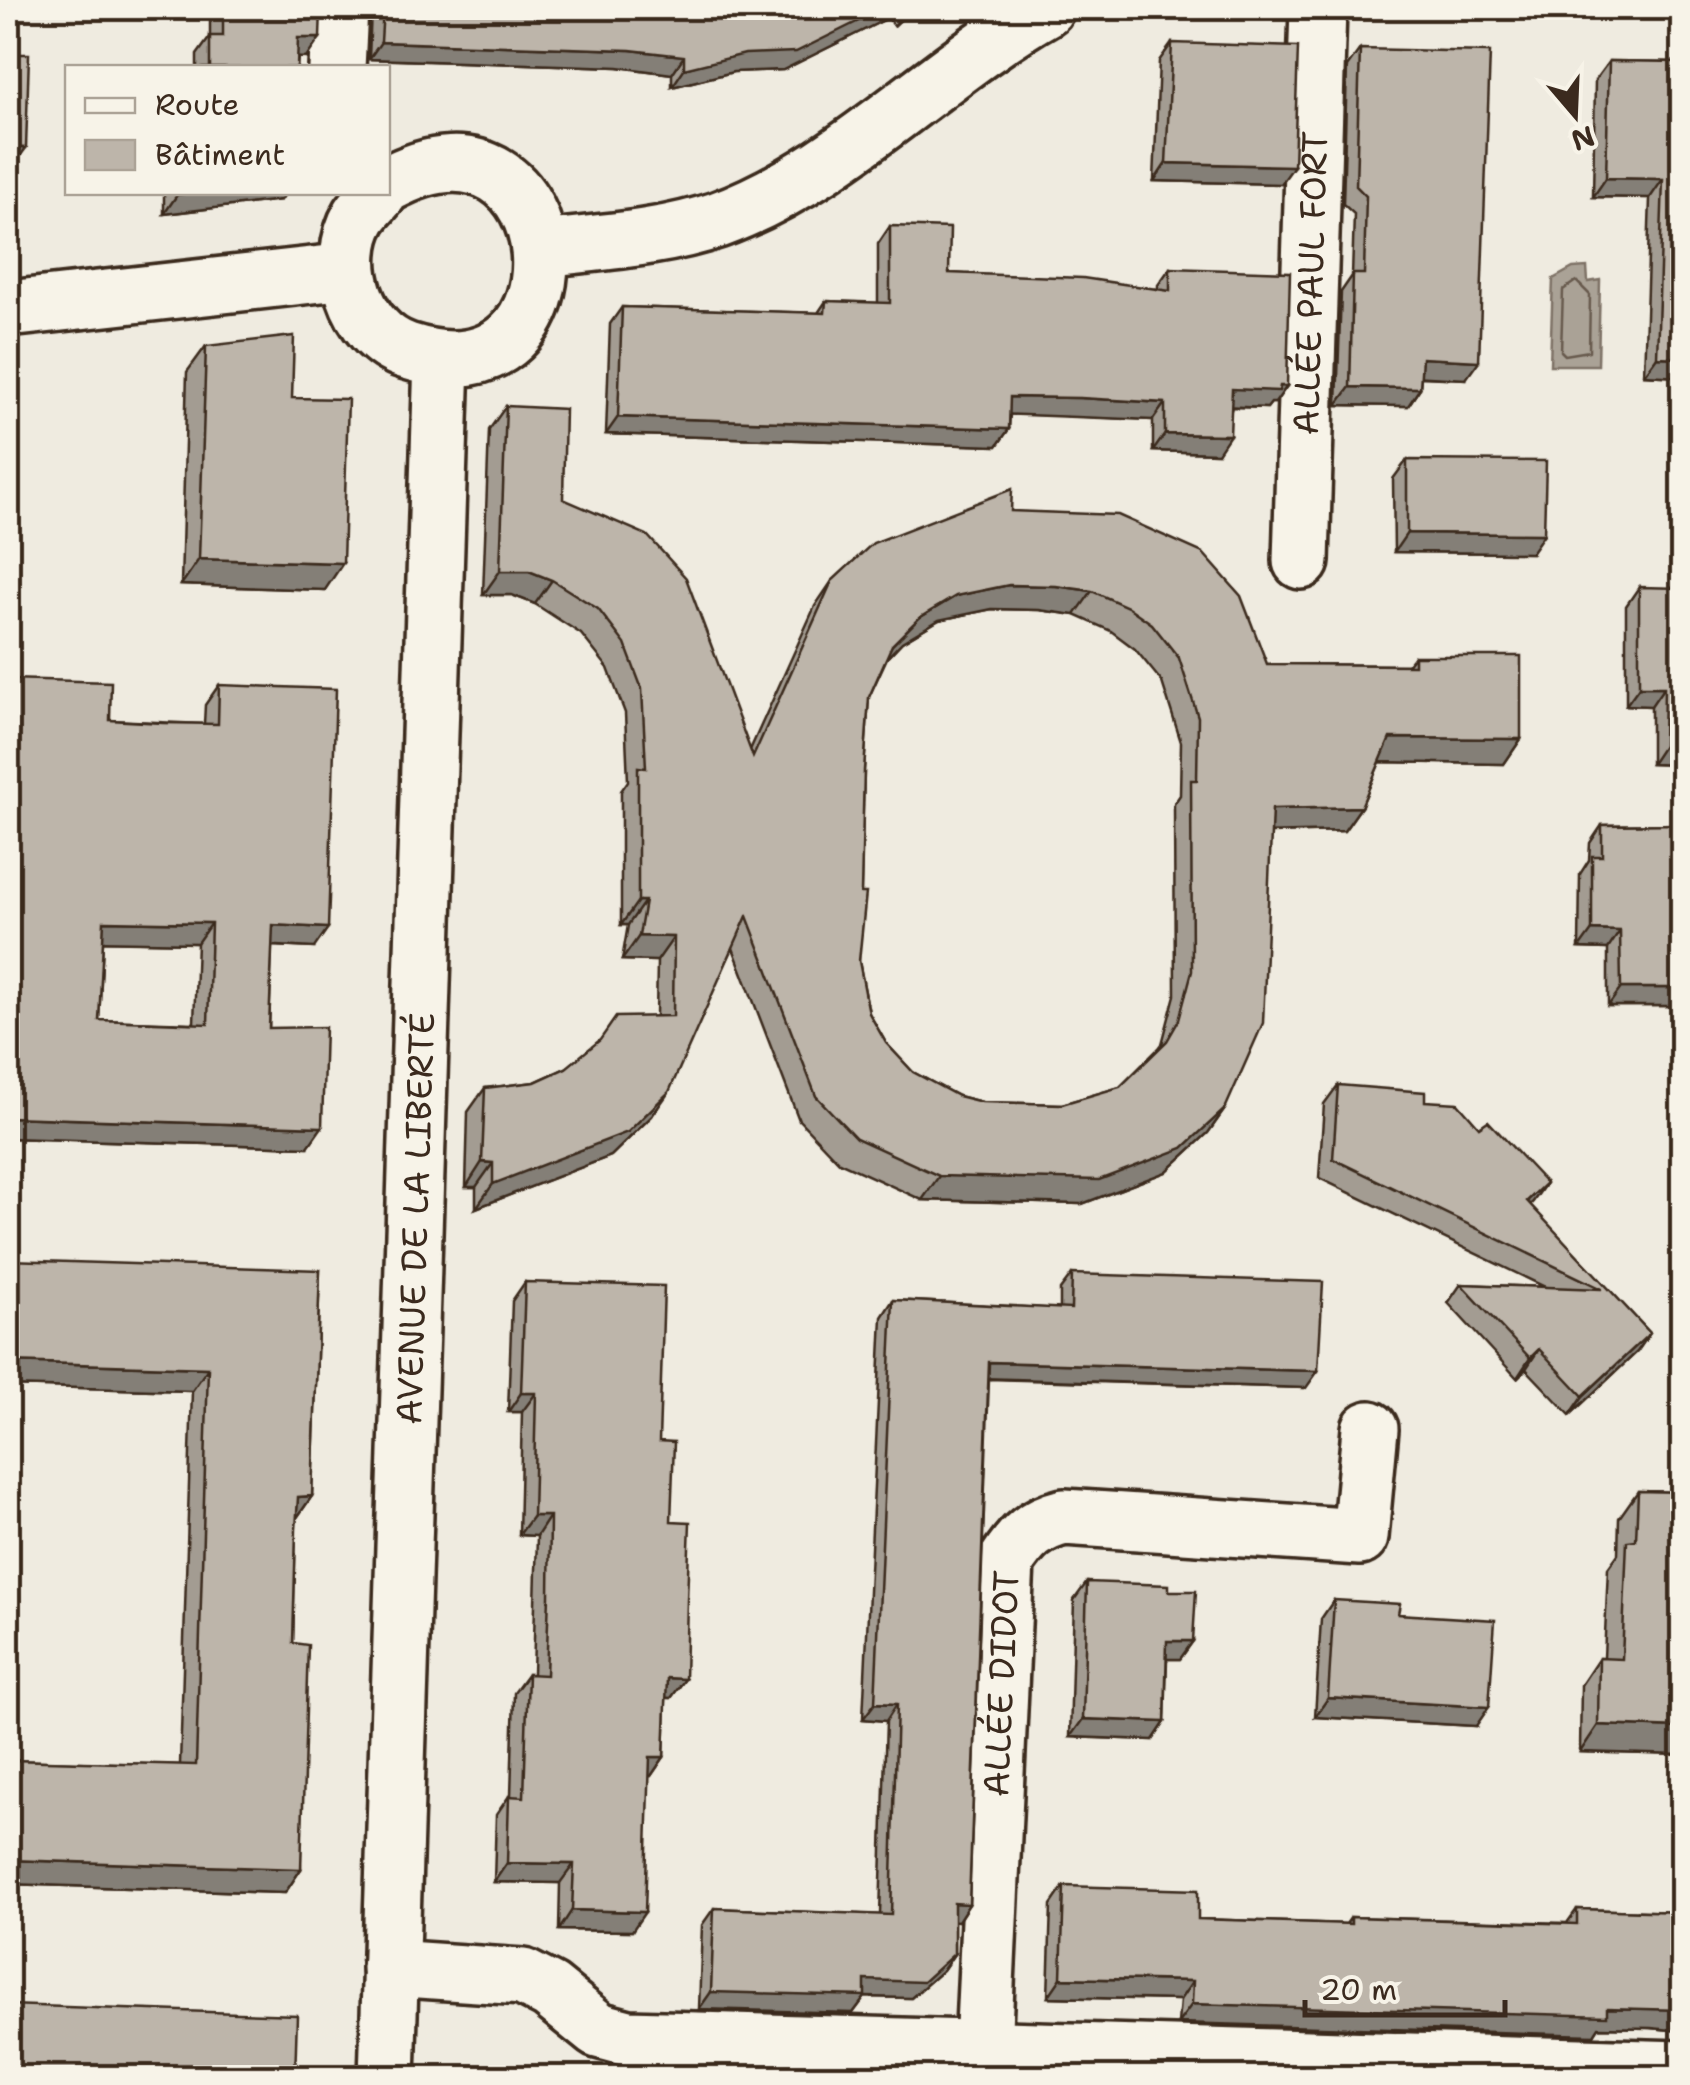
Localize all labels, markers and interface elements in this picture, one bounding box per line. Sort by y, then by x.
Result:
legend [65,65,390,195]
north arrow [1525,65,1625,165]
text: Route [155,84,239,125]
text: N [1566,117,1600,160]
street label: ALLÉE PAUL FORT [1281,130,1338,436]
text: Bâtiment [155,134,285,175]
street label: AVENUE DE LA LIBERTÉ [384,1012,445,1425]
street label: ALLÉE DIDOT [971,1569,1029,1798]
scale bar [1305,1955,1505,2017]
text: 20 m [1320,1969,1397,2010]

